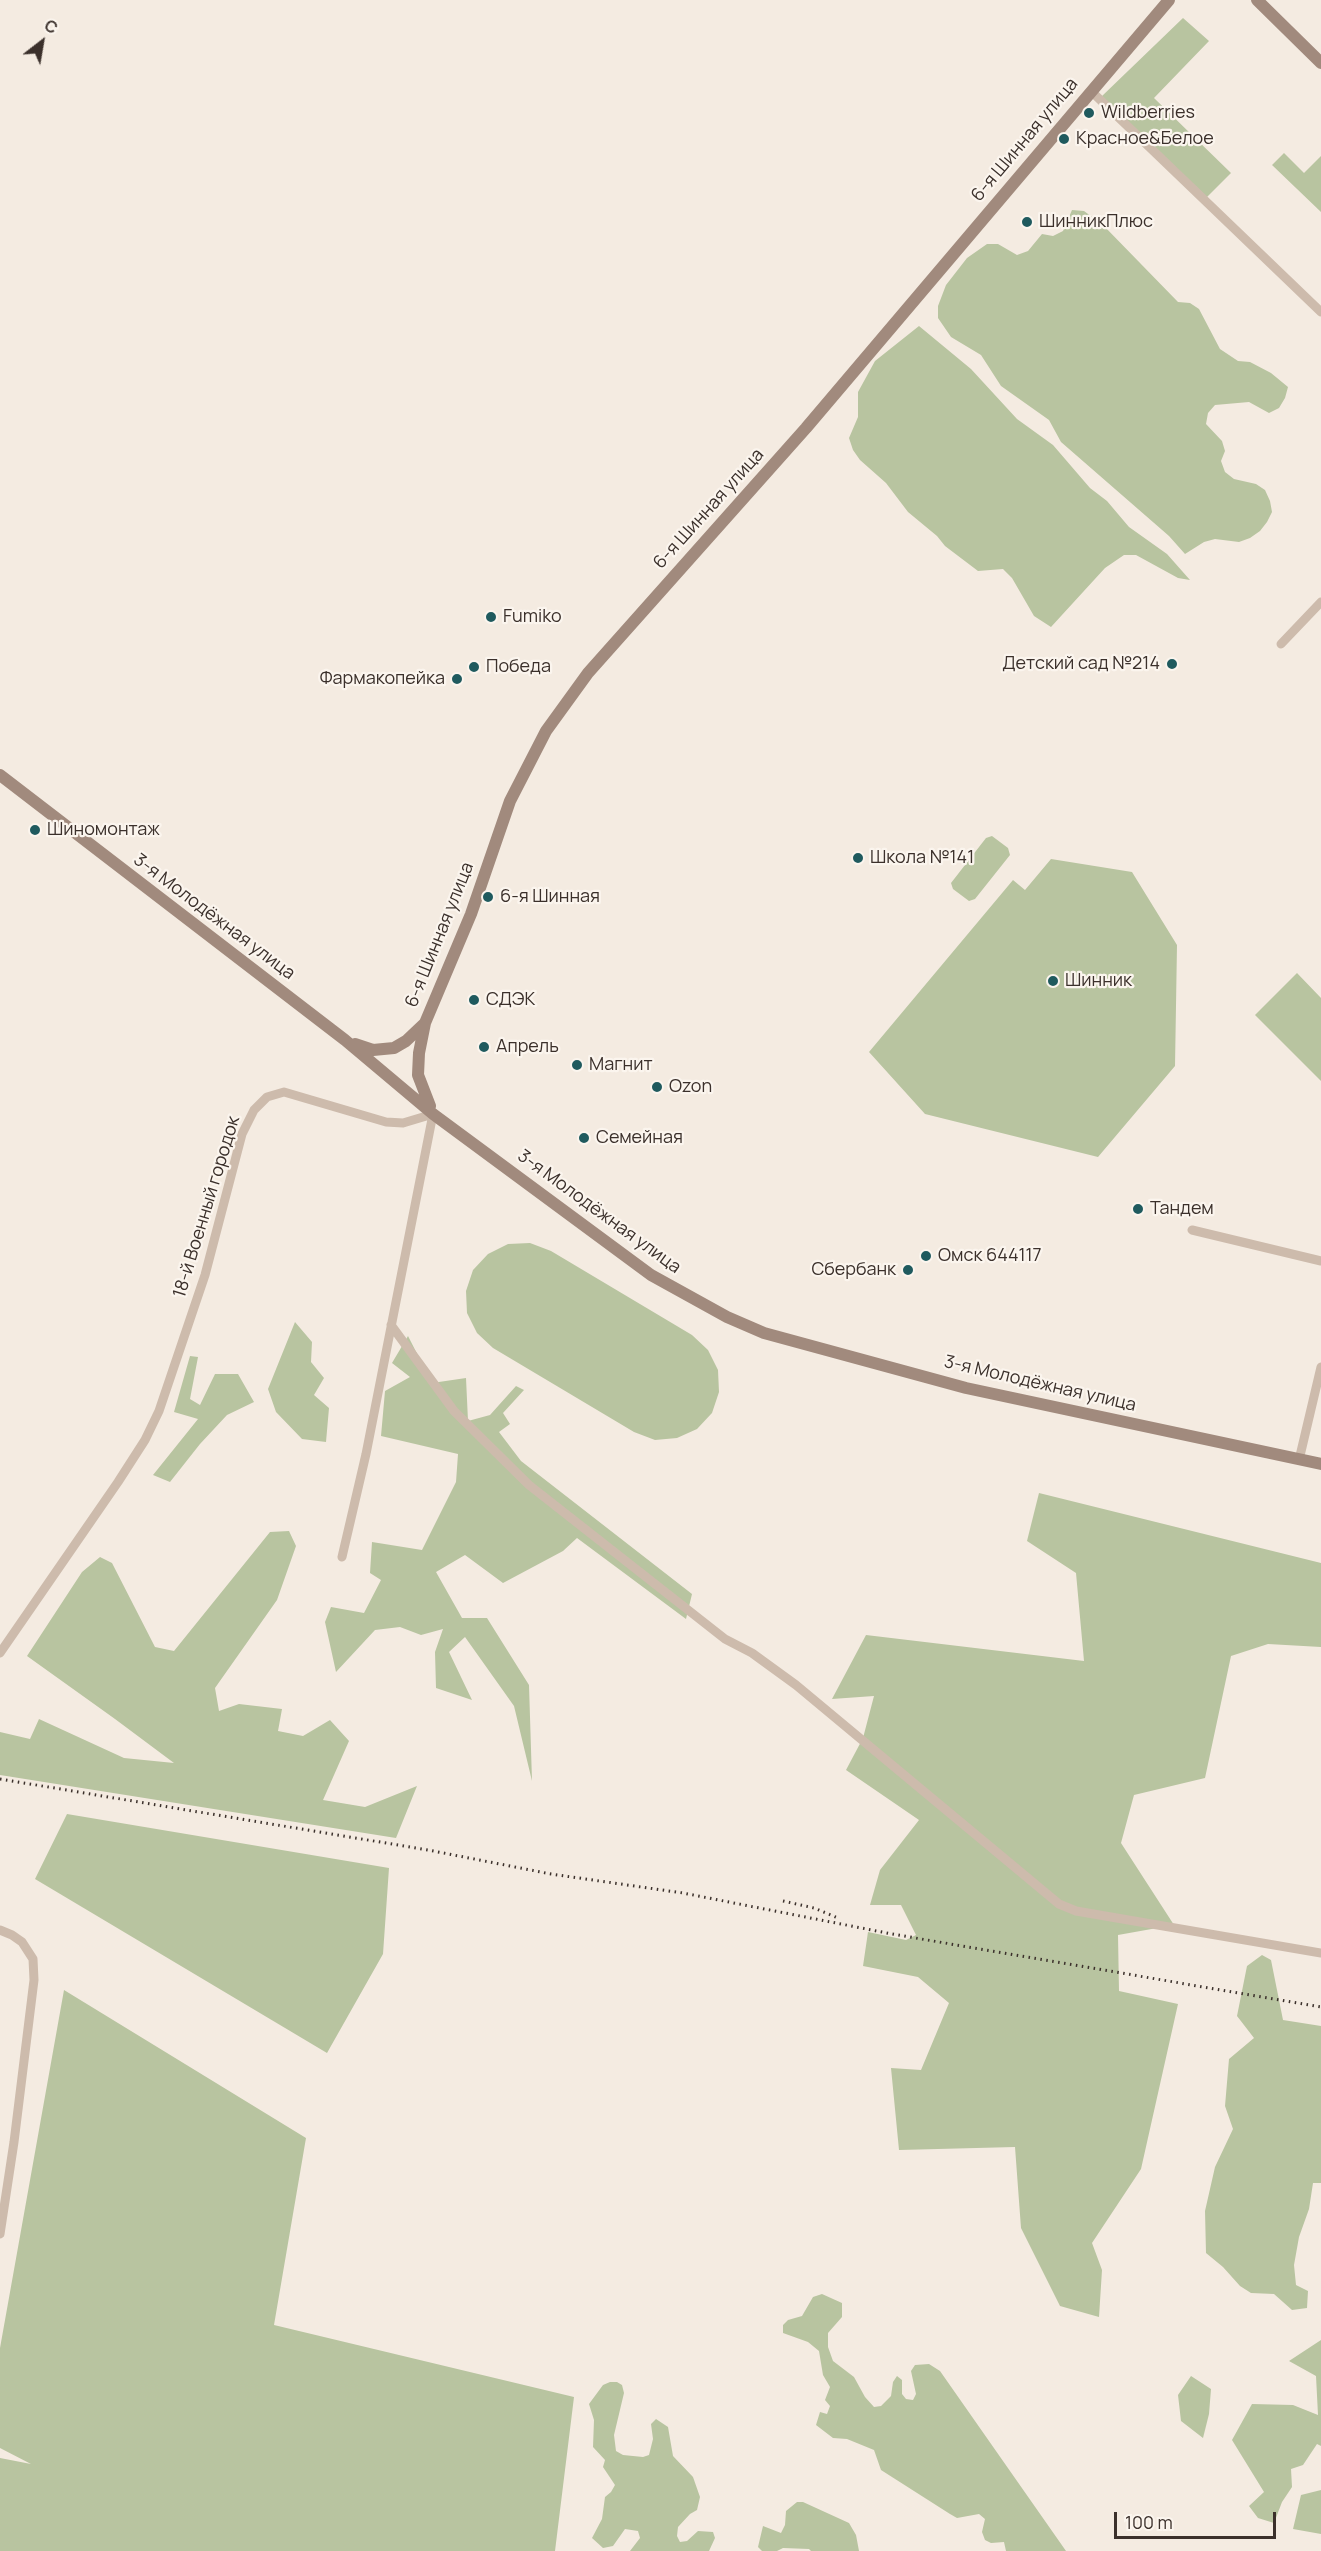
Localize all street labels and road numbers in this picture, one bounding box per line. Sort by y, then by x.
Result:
street label: 6-я Шинная улица [967,74,1083,206]
street label: 6-я Шинная улица [649,444,769,574]
street label: 3-я Молодёжная улица [129,849,299,985]
street label: 6-я Шинная улица [401,859,479,1011]
street label: 18-й Военный городок [169,1114,245,1300]
street label: 3-я Молодёжная улица [513,1146,685,1278]
street label: 3-я Молодёжная улица [942,1351,1138,1417]

